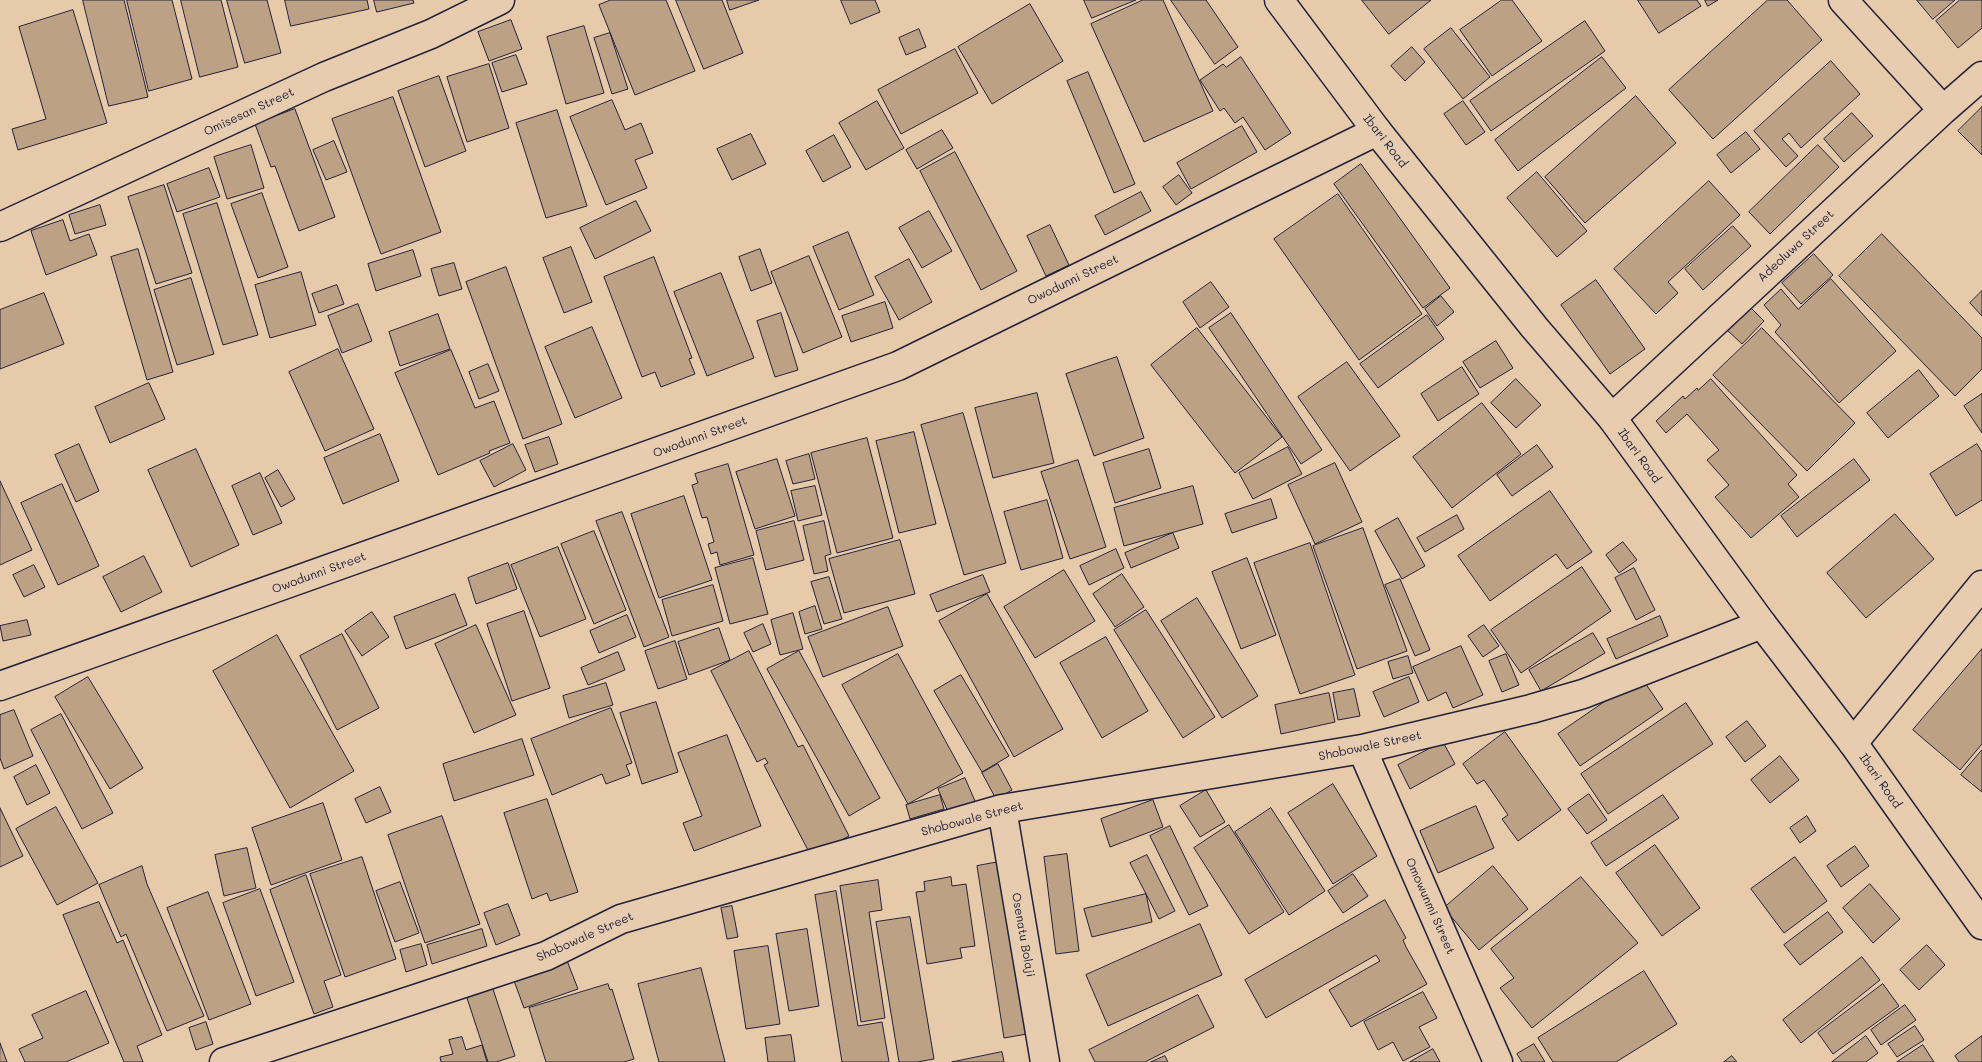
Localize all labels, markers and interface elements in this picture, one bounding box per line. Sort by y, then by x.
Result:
street label: Omisesan Street [202,85,296,139]
street label: Ibari Road [1360,111,1410,171]
street label: Adeoluwa Street [1755,207,1837,285]
street label: Owodunni Street [1025,252,1121,308]
street label: Owodunni Street [651,413,749,461]
street label: Ibari Road [1614,426,1664,486]
street label: Owodunni Street [270,549,368,597]
street label: Shobowale Street [1317,728,1423,764]
street label: Ibari Road [1856,751,1904,811]
street label: Shobowale Street [920,799,1024,839]
street label: Omowunmi Street [1402,856,1458,956]
street label: Osenatu Bolaji [1009,892,1037,978]
street label: Shobowale Street [534,909,636,965]

